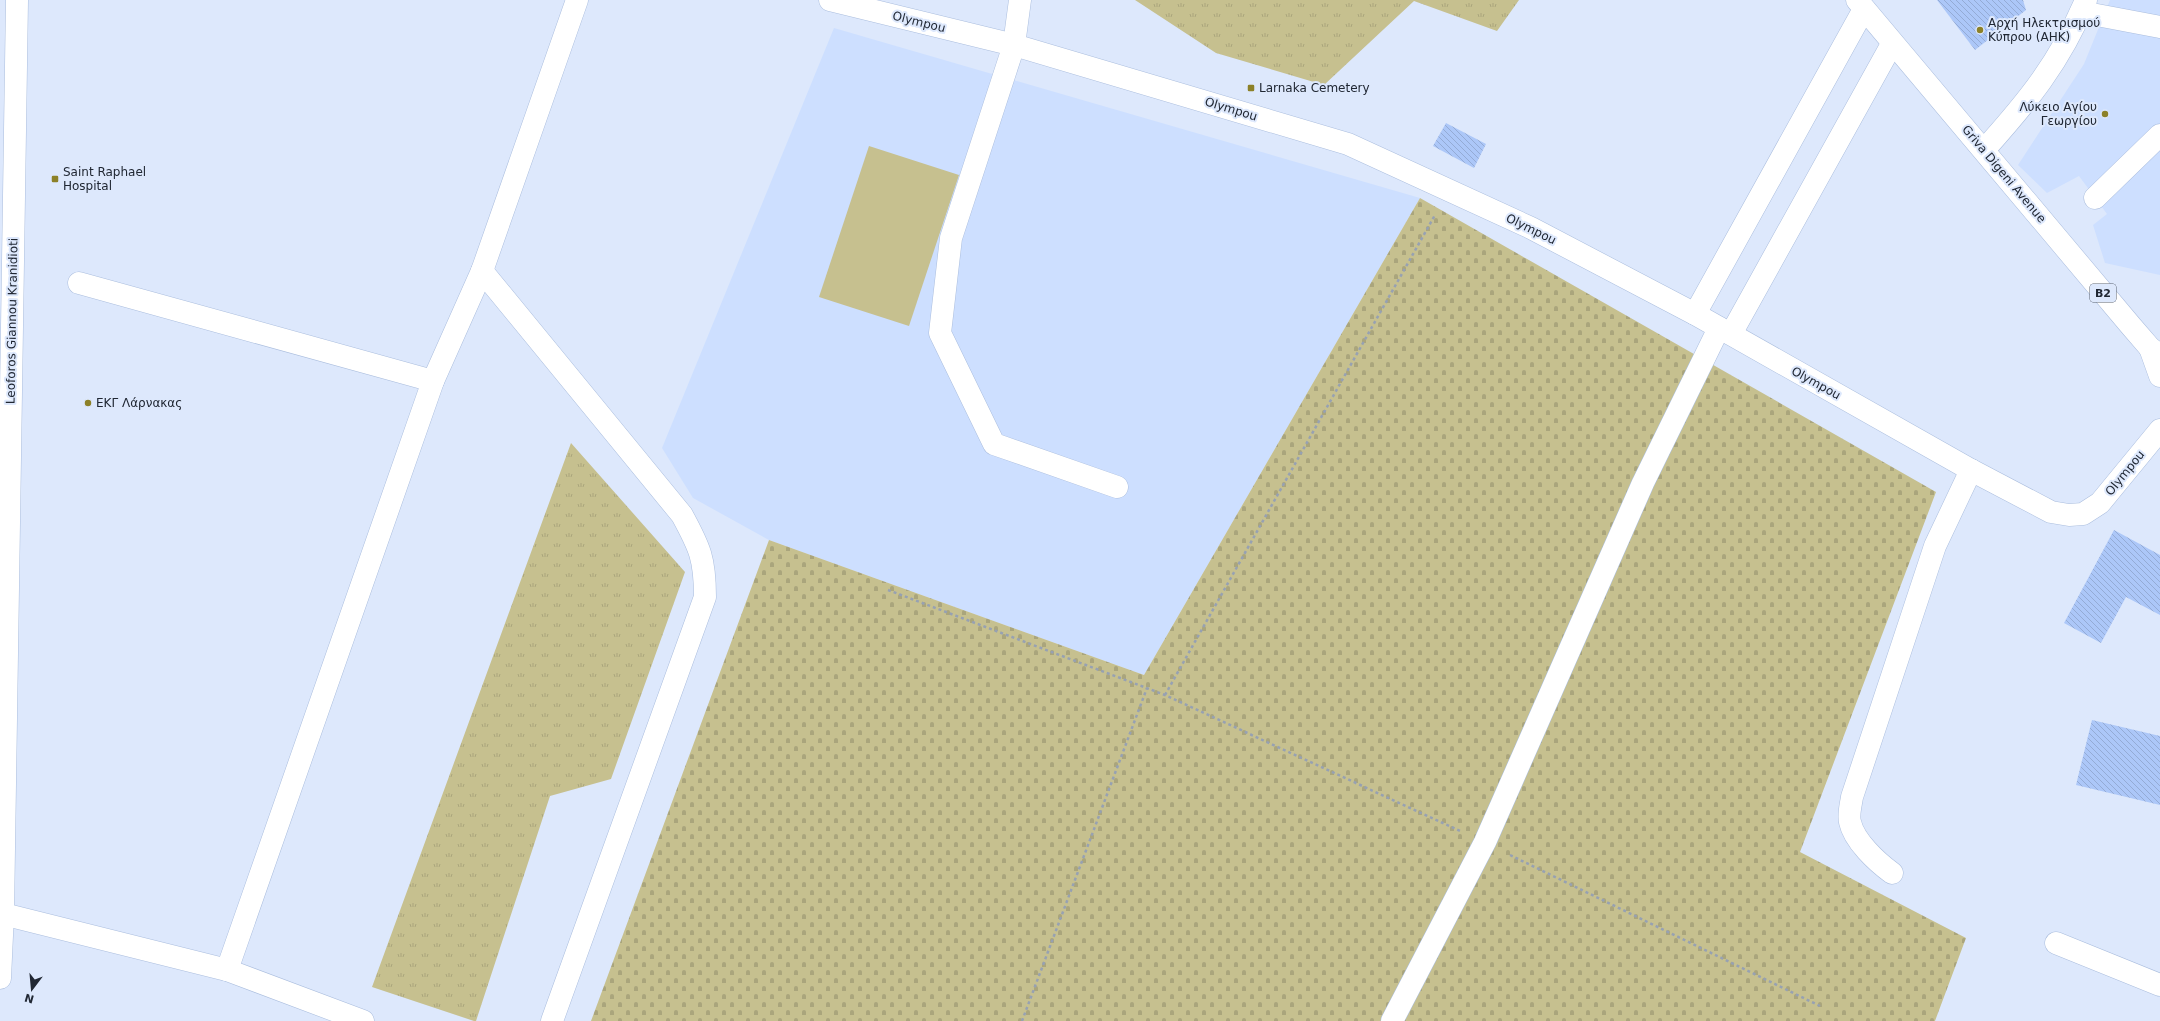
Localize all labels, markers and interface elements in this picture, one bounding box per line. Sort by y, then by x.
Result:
street label: Olympou [891,9,947,35]
place label: Αρχή Ηλεκτρισμού Κύπρου (ΑΗΚ) [1988,16,2100,44]
marker: Αρχή Ηλεκτρισμού Κύπρου (ΑΗΚ) [1975,25,1985,35]
place label: Larnaka Cemetery [1259,81,1370,95]
marker: Larnaka Cemetery [1246,83,1256,93]
street label: Olympou [1203,94,1259,124]
place label: Λύκειο Αγίου Γεωργίου [2019,100,2097,128]
marker: Λύκειο Αγίου Γεωργίου [2100,109,2110,119]
street label: Griva Digeni Avenue [1959,122,2049,226]
place label: Saint Raphael Hospital [63,165,146,193]
marker: Saint Raphael Hospital [50,174,60,184]
street label: Olympou [1504,211,1558,247]
street label: Leoforos Giannou Kranidioti [4,238,20,404]
road number: B2 [2090,284,2116,302]
street label: Olympou [1789,364,1843,402]
place label: ΕΚΓ Λάρνακας [96,396,182,410]
marker: ΕΚΓ Λάρνακας [83,398,93,408]
street label: Olympou [2103,448,2147,498]
north arrow [12,969,52,1009]
text: N [23,991,36,1006]

